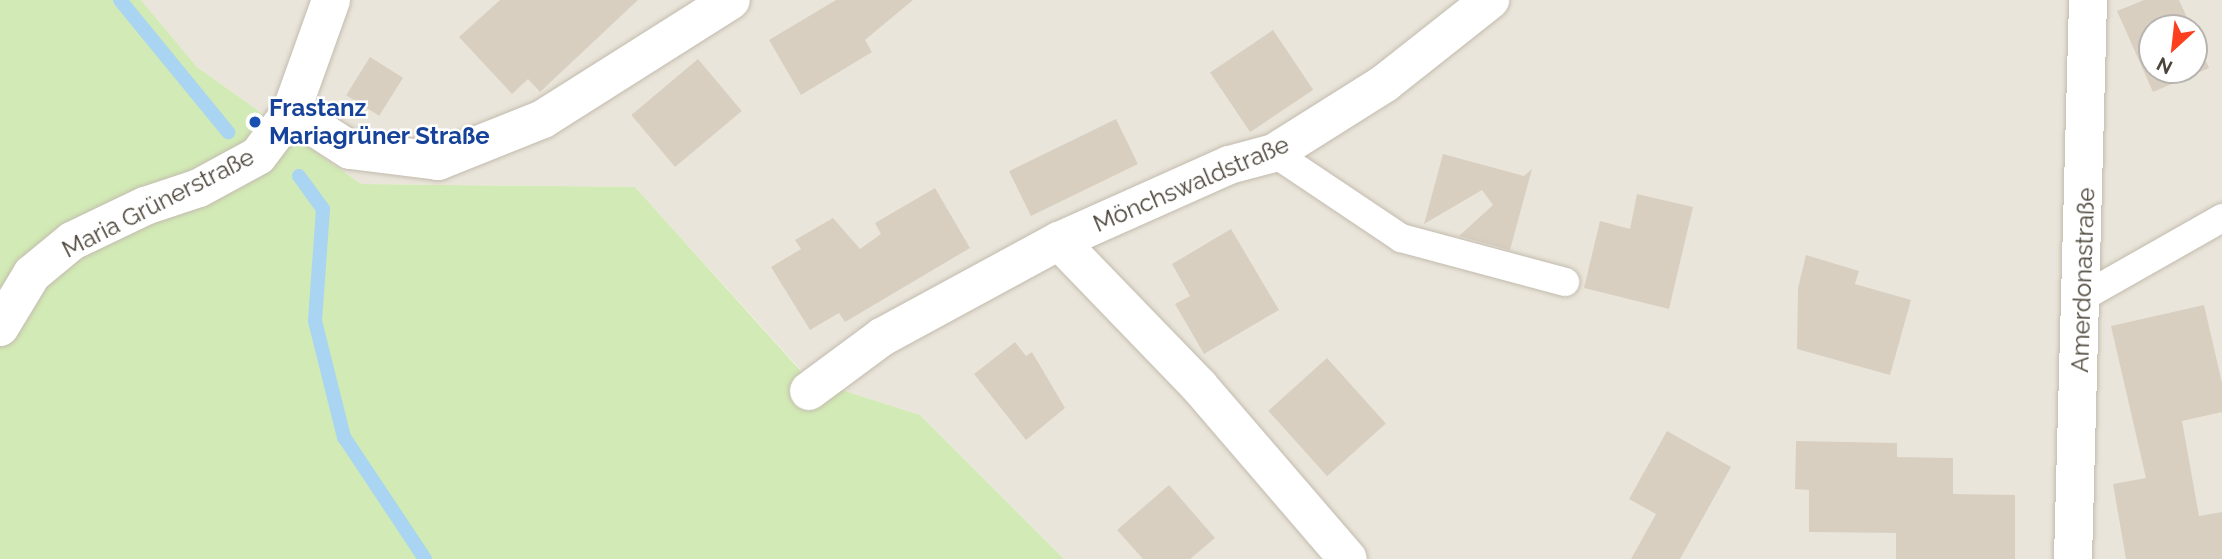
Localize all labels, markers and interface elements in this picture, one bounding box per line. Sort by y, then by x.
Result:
north arrow [2138,14,2208,84]
text: N [2153,53,2176,79]
place label: Frastanz Mariagrüner Straße [269,94,490,150]
marker: Frastanz Mariagrüner Straße [247,114,263,130]
street label: Mönchswaldstraße [1089,130,1293,238]
street label: Maria Grünerstraße [57,142,259,264]
street label: Amerdonastraße [2065,187,2101,373]

